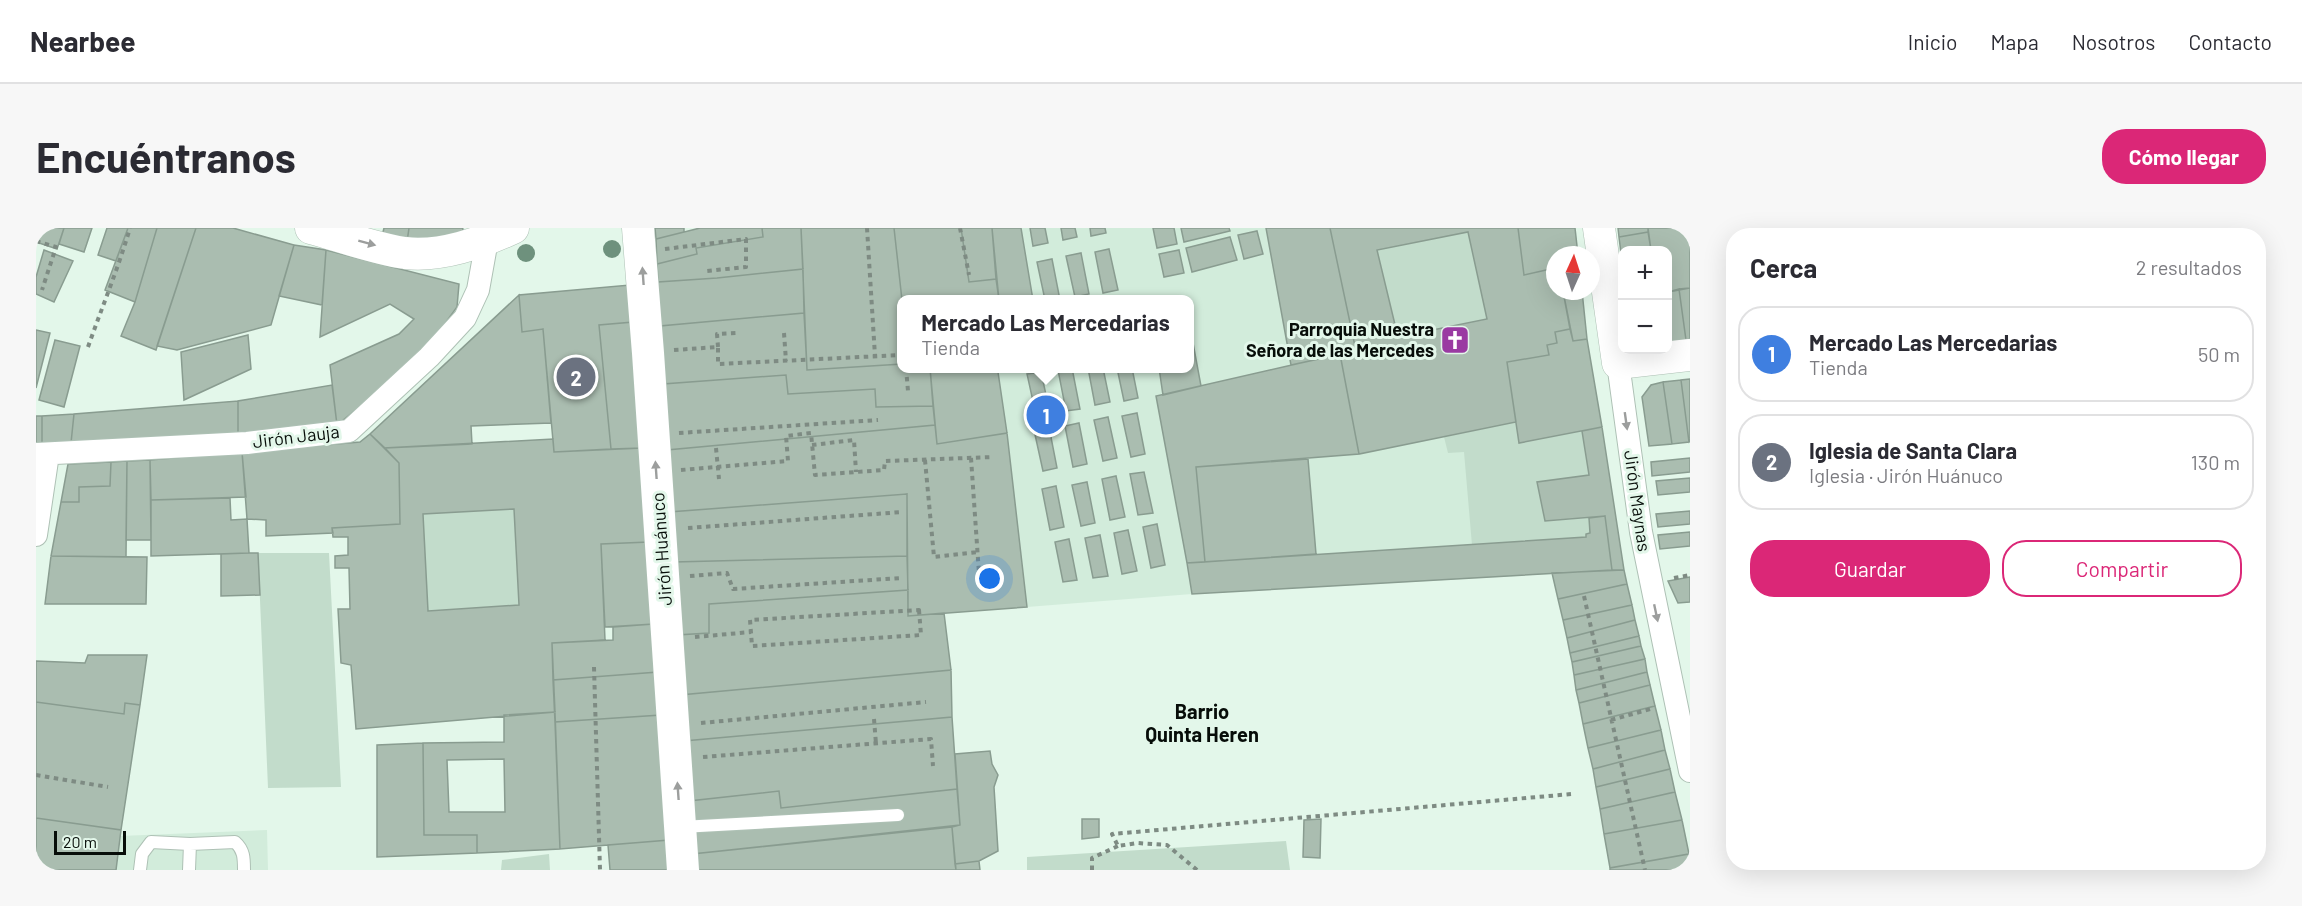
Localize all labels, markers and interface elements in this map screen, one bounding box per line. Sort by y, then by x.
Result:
text: Nearbee [30,24,136,58]
text: Inicio [1908,29,1958,54]
text: Mapa [1991,29,2039,54]
text: Nosotros [2072,29,2155,54]
text: Contacto [2188,29,2272,54]
button: Cómo llegar [2102,129,2266,184]
text: Encuéntranos [36,131,296,181]
one-way arrow [358,239,376,248]
north arrow [1546,246,1600,300]
map controls [1618,246,1672,354]
button: + [1618,246,1672,300]
text: Cerca [1750,252,1817,283]
text: 2 resultados [2136,255,2242,279]
one-way arrow [638,266,647,285]
popup [897,295,1194,373]
button: − [1618,300,1672,354]
text: Mercado Las Mercedarias [921,309,1170,335]
place label: Parroquia Nuestra Señora de las Mercedes [1246,318,1434,361]
church icon: Parroquia Nuestra Señora de las Mercedes [1439,324,1471,356]
text: Mercado Las Mercedarias [1809,329,2057,355]
text: Tienda [921,335,980,359]
text: 1 [1768,342,1775,366]
text: 50 m [2198,342,2240,366]
pin: 2 [556,354,596,400]
text: Tienda [1809,355,1868,379]
pin: 1 [1026,392,1066,438]
one-way arrow [1621,411,1631,430]
street label: Jirón Jauja [251,420,341,452]
text: Iglesia de Santa Clara [1809,437,2017,463]
street label: Jirón Maynas [1620,449,1656,553]
text: 2 [1766,450,1777,474]
text: 130 m [2191,450,2240,474]
one-way arrow [652,461,661,480]
text: Iglesia · Jirón Huánuco [1809,463,2003,487]
street label: Jirón Huánuco [646,492,676,606]
button: Guardar [1750,540,1990,597]
button: Compartir [2002,540,2242,597]
your location [975,564,1004,593]
one-way arrow [1652,604,1661,623]
district label: Barrio Quinta Heren [1145,699,1259,746]
one-way arrow [673,781,682,800]
scale bar [54,828,126,856]
text: 20 m [63,832,97,851]

